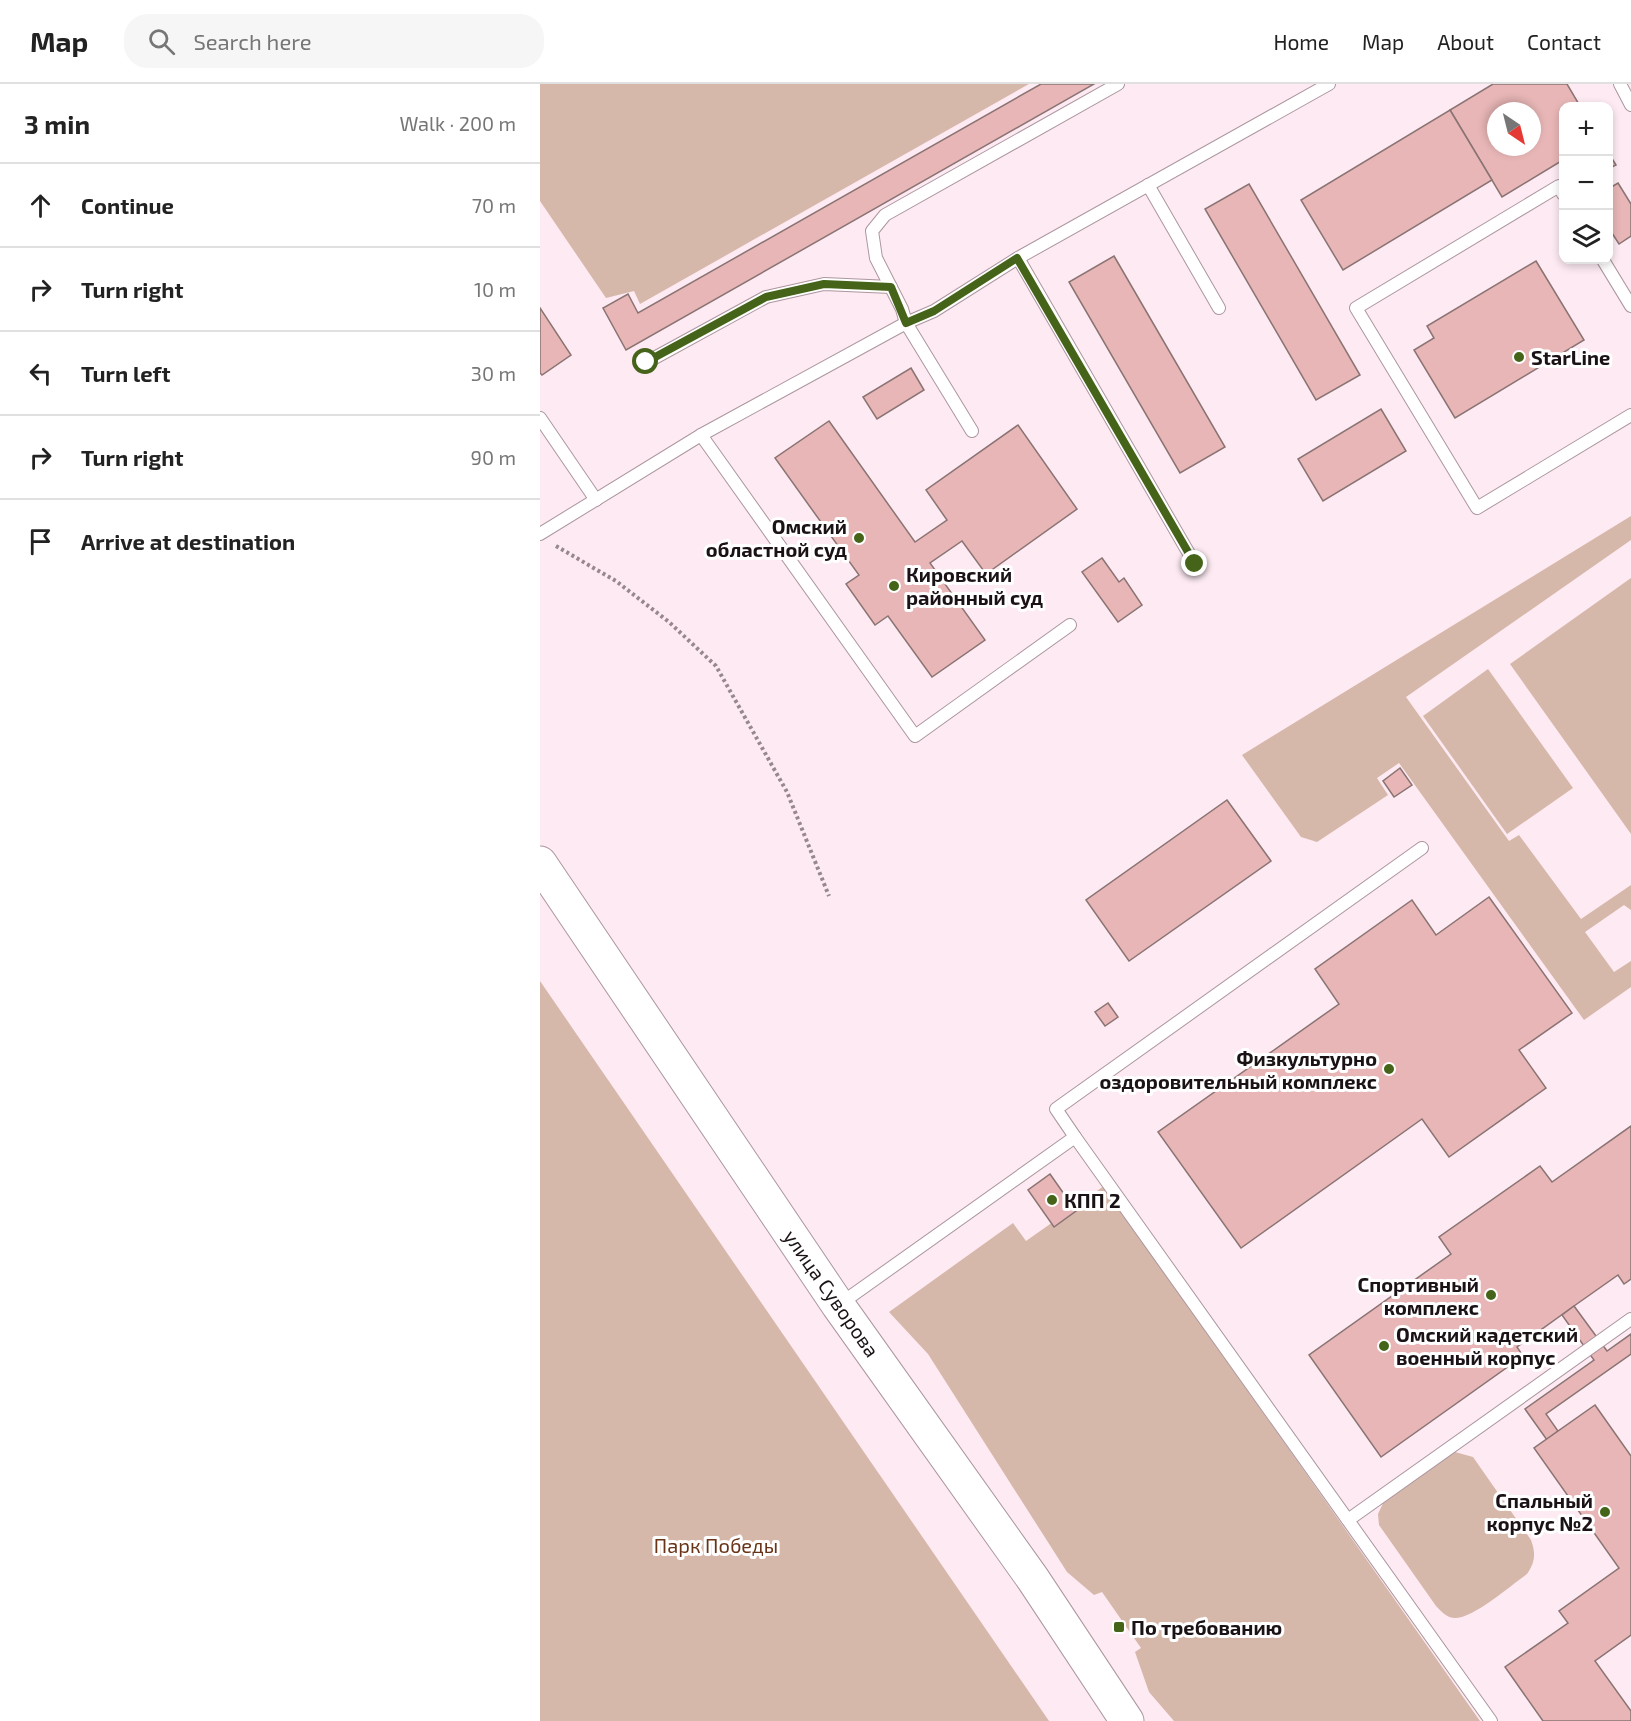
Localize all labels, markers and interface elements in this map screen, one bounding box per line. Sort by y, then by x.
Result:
search box [124,14,544,68]
text: Map [30,24,88,58]
icon: search [145,25,178,58]
text: Search here [193,28,312,54]
text: Home [1273,29,1329,54]
text: Map [1362,29,1404,54]
text: About [1437,29,1494,54]
text: Contact [1527,29,1601,54]
north arrow [1487,102,1541,156]
map controls [1559,102,1613,264]
button: + [1559,102,1613,156]
text: 3 min [24,108,90,139]
text: Walk · 200 m [399,111,516,135]
button: − [1559,156,1613,210]
icon: ahead [24,189,57,222]
text: Continue [81,192,174,218]
text: 70 m [472,193,516,217]
button: layers [1559,210,1613,264]
icon: right [24,273,57,306]
text: Turn right [81,276,183,302]
text: 10 m [474,277,516,301]
place label: StarLine [1531,345,1610,369]
route start [632,348,658,374]
marker: StarLine [1512,350,1526,364]
icon: left [24,357,57,390]
text: Turn left [81,360,170,386]
text: 30 m [471,361,516,385]
icon: right [24,441,57,474]
text: Turn right [81,444,183,470]
text: 90 m [471,445,516,469]
place label: Омский областной суд [706,514,847,561]
icon: arrive [24,525,57,558]
text: Arrive at destination [81,528,295,554]
marker: Омский областной суд [852,531,866,545]
route end [1181,550,1207,576]
place label: Кировский районный суд [906,562,1044,609]
marker: Кировский районный суд [887,579,901,593]
place label: Физкультурно оздоровительный комплекс [1100,1046,1377,1093]
marker: Физкультурно оздоровительный комплекс [1382,1062,1396,1076]
place label: КПП 2 [1064,1188,1121,1212]
marker: КПП 2 [1045,1193,1059,1207]
street label: улица Суворова [778,1225,885,1362]
place label: Спортивный комплекс [1358,1272,1479,1319]
marker: Спортивный комплекс [1484,1288,1498,1302]
place label: Омский кадетский военный корпус [1396,1322,1578,1369]
marker: Омский кадетский военный корпус [1377,1339,1391,1353]
place label: Спальный корпус №2 [1487,1488,1593,1535]
marker: Спальный корпус №2 [1598,1505,1612,1519]
park label: Парк Победы [654,1533,778,1557]
place label: По требованию [1131,1615,1282,1639]
marker: По требованию [1112,1620,1126,1634]

